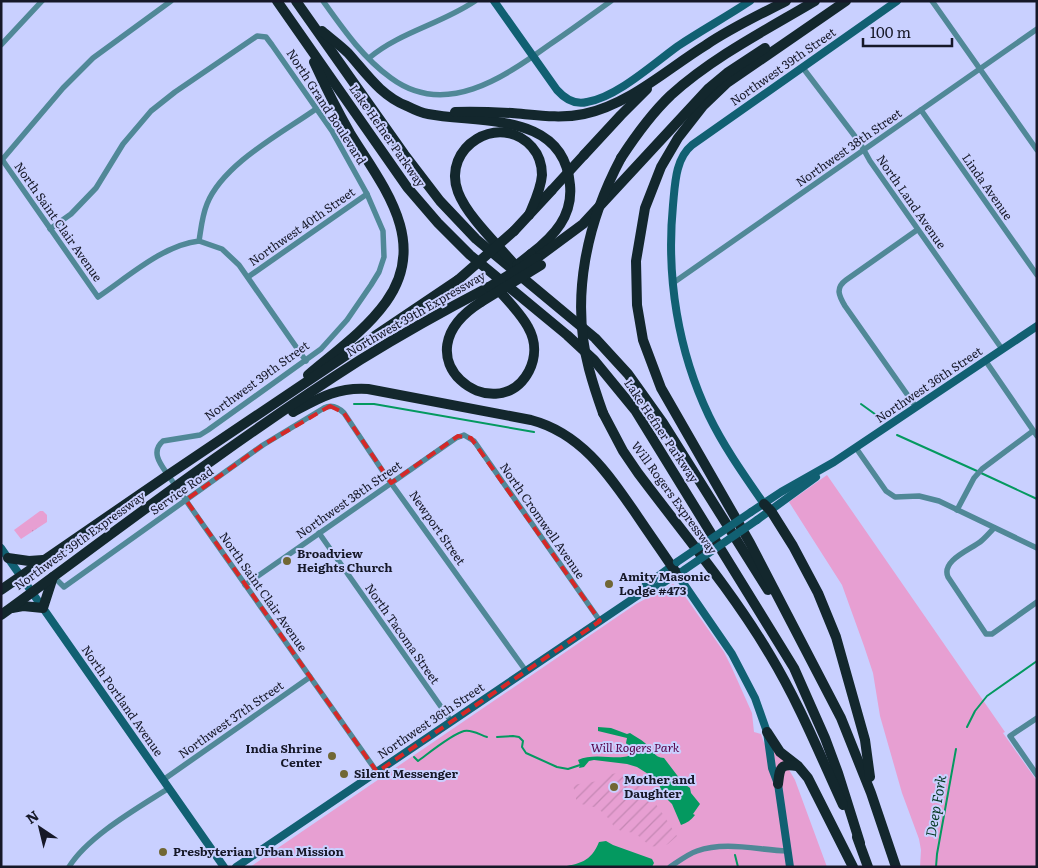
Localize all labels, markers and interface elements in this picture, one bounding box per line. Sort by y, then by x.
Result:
scale bar [863,15,952,47]
text: 100 m [870,20,911,43]
street label: Northwest 39th Street [726,23,839,110]
street label: North Grand Boulevard [283,45,371,168]
street label: Lake Hefner Parkway [345,80,430,191]
street label: Northwest 38th Street [792,104,905,191]
street label: Linda Avenue [958,149,1018,223]
street label: North Land Avenue [873,151,951,252]
street label: North Saint Clair Avenue [11,158,107,285]
street label: Northwest 40th Street [245,183,358,270]
street label: Northwest 39th Expressway [343,266,489,360]
street label: Northwest 39th Street [200,336,313,424]
street label: Northwest 36th Street [871,342,986,427]
street label: Lake Hefner Parkway [620,375,703,486]
street label: Will Rogers Expressway [628,437,722,558]
street label: Northwest 38th Street [292,456,405,543]
street label: North Cromwell Avenue [496,459,590,582]
street label: Service Road [146,461,217,519]
street label: Northwest 39th Expressway [10,486,149,594]
street label: Newport Street [405,486,470,569]
street label: North Saint Clair Avenue [216,528,312,655]
place label: Broadview Heights Church [297,544,393,576]
marker: Broadview Heights Church [281,555,293,567]
place label: Amity Masonic Lodge #473 [619,567,710,599]
marker: Amity Masonic Lodge #473 [603,578,615,590]
street label: North Tacoma Street [361,579,444,688]
street label: North Portland Avenue [78,641,168,760]
street label: Northwest 37th Street [174,676,287,762]
street label: Northwest 36th Street [373,678,488,763]
park label: Will Rogers Park [591,738,680,756]
place label: India Shrine Center [246,739,322,771]
marker: India Shrine Center [326,750,338,762]
place label: Silent Messenger [354,764,458,782]
marker: Silent Messenger [338,768,350,780]
place label: Mother and Daughter [624,770,695,802]
water label: Deep Fork [920,773,950,839]
marker: Mother and Daughter [608,781,620,793]
north arrow [15,803,65,853]
text: N [21,805,43,828]
place label: Presbyterian Urban Mission [173,842,344,860]
marker: Presbyterian Urban Mission [157,846,169,858]

